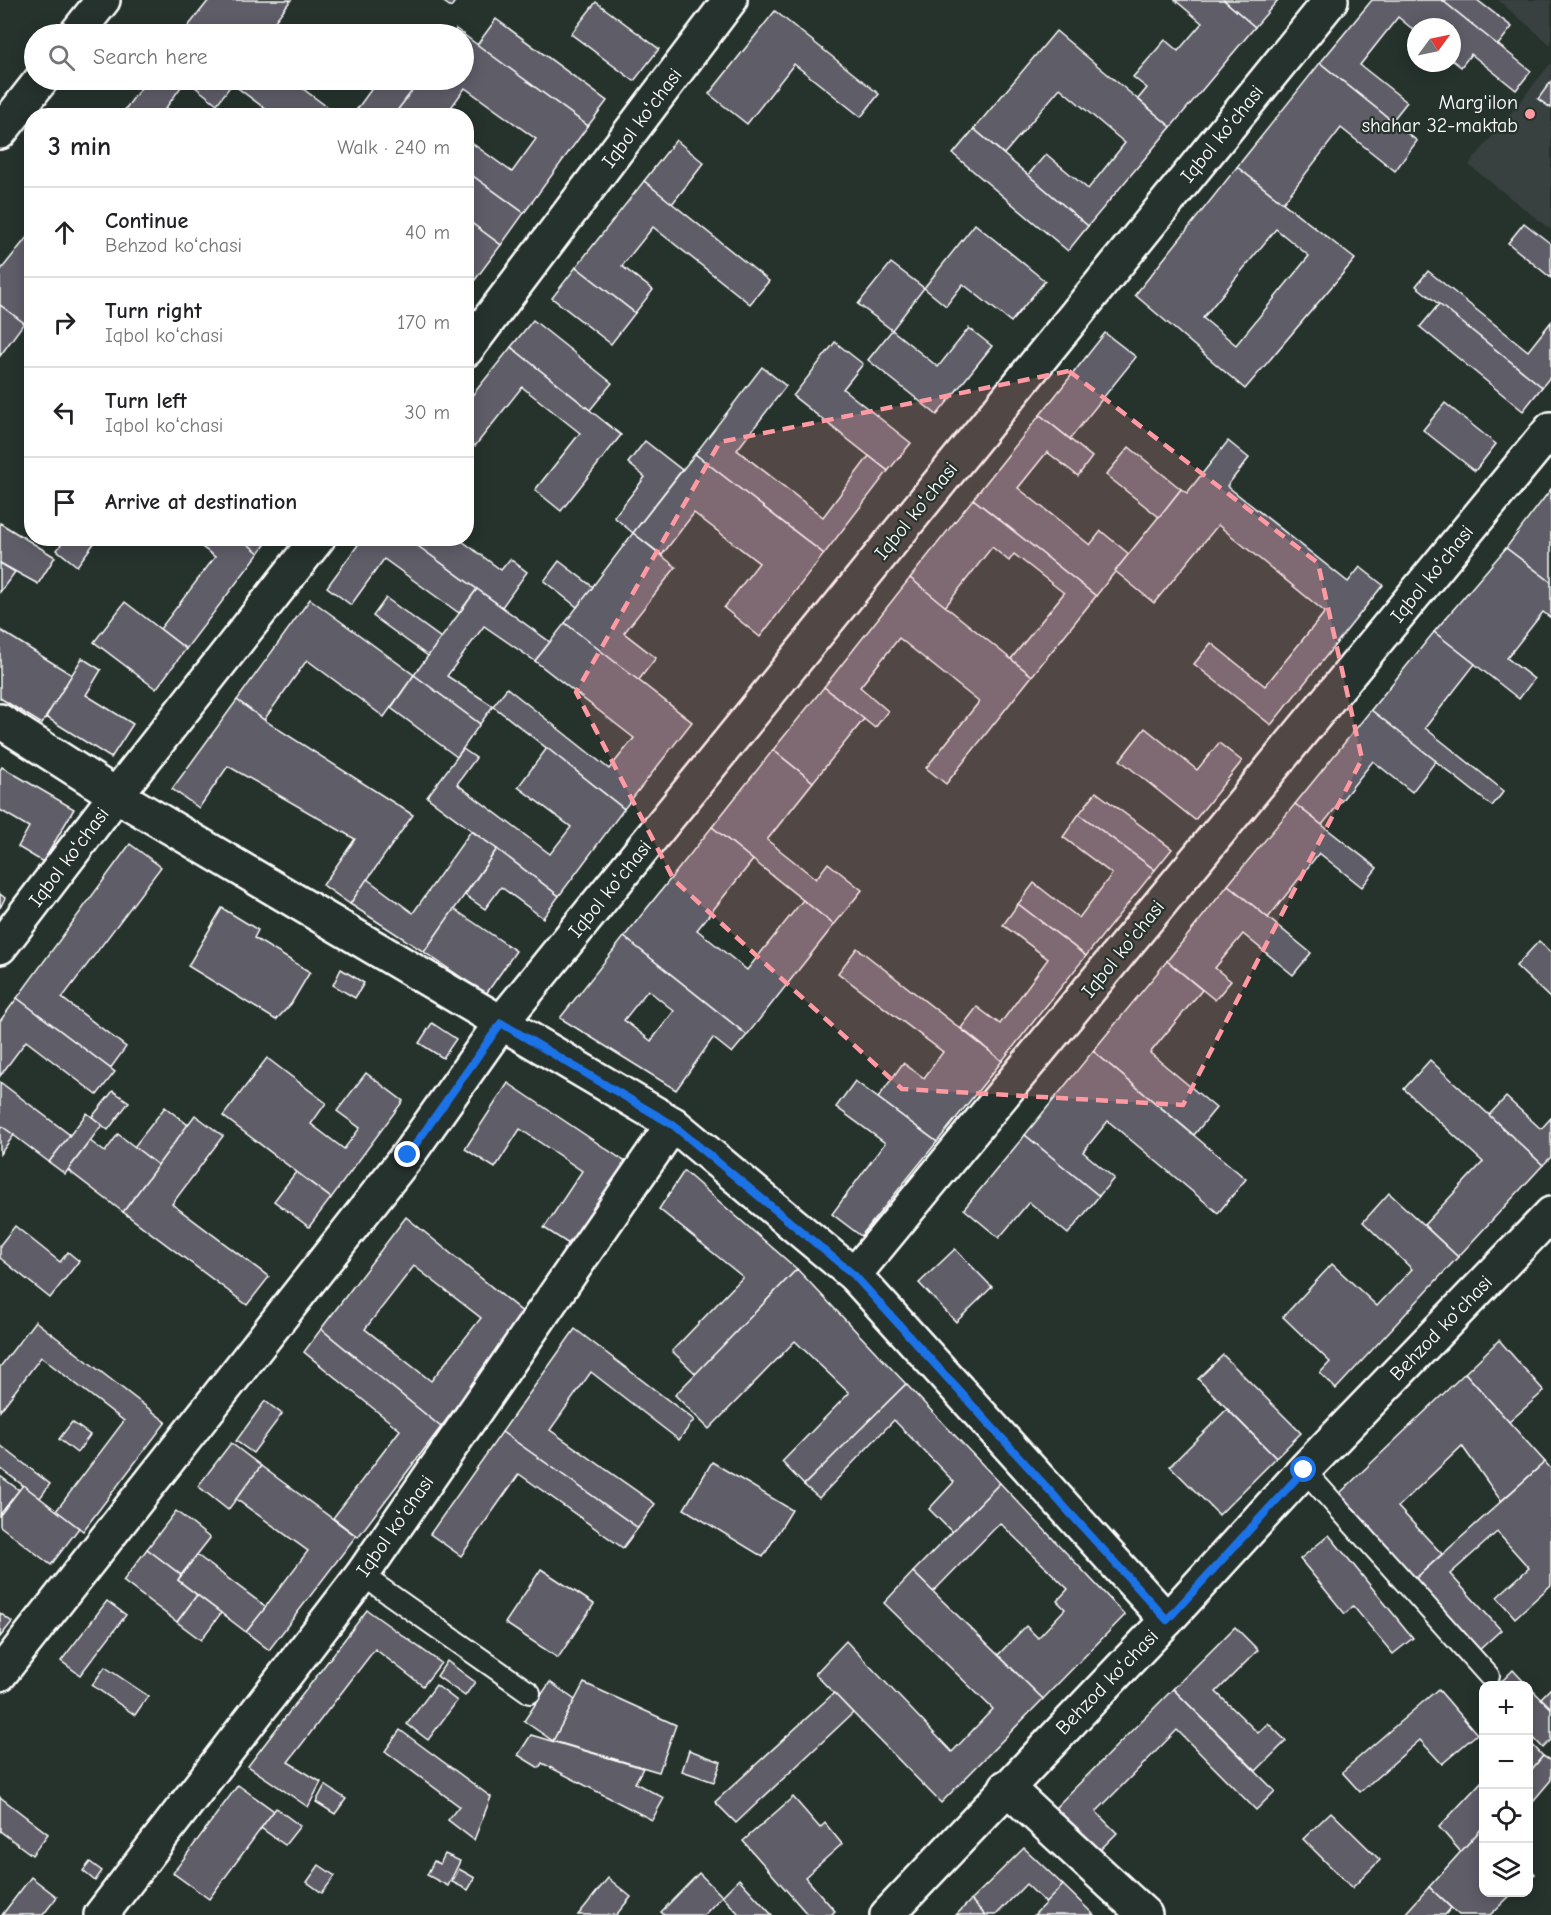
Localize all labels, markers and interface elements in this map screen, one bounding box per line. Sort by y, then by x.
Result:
north arrow [1407,18,1461,72]
search box [24,24,474,90]
icon: search [45,41,78,74]
text: Search here [93,44,208,70]
street label: Iqbol koʻchasi [597,64,687,172]
street label: Iqbol koʻchasi [1176,81,1268,187]
place label: Marg'ilon shahar 32-maktab [1362,91,1518,137]
marker: Marg'ilon shahar 32-maktab [1523,107,1537,121]
text: 3 min [48,132,111,162]
text: Walk · 240 m [337,136,450,159]
text: Continue [105,208,188,234]
icon: ahead [48,216,81,249]
text: 40 m [405,221,450,244]
text: Behzod koʻchasi [105,234,242,257]
text: Turn right [105,298,202,324]
icon: right [48,306,81,339]
text: 170 m [397,311,450,334]
text: Iqbol koʻchasi [105,324,223,347]
text: Turn left [105,388,187,414]
icon: left [48,396,81,429]
text: 30 m [404,401,450,424]
text: Iqbol koʻchasi [105,414,223,437]
street label: Iqbol koʻchasi [870,458,962,564]
icon: arrive [48,486,81,519]
text: Arrive at destination [105,489,297,515]
street label: Iqbol koʻchasi [1386,521,1478,627]
street label: Iqbol koʻchasi [24,803,114,911]
street label: Iqbol koʻchasi [564,836,656,942]
street label: Iqbol koʻchasi [1077,896,1169,1002]
route end [394,1141,420,1167]
street label: Behzod koʻchasi [1385,1271,1497,1385]
route start [1290,1456,1316,1482]
street label: Iqbol koʻchasi [352,1471,438,1581]
street label: Behzod koʻchasi [1051,1625,1163,1739]
map controls [1479,1681,1533,1897]
button: + [1479,1681,1533,1735]
button: − [1479,1735,1533,1789]
button: locate [1479,1789,1533,1843]
button: layers [1479,1843,1533,1897]

